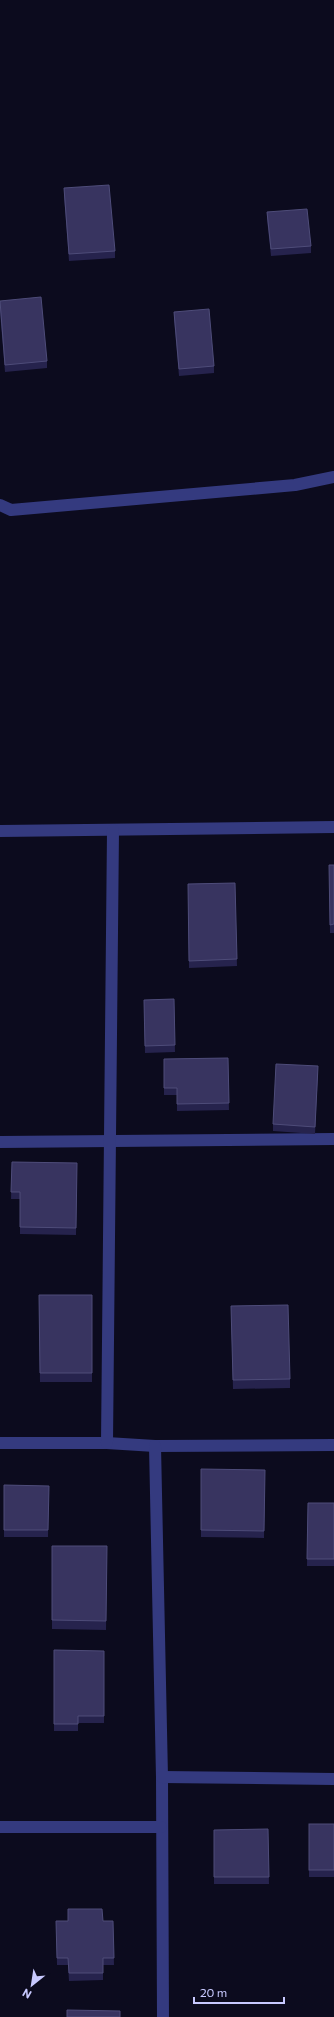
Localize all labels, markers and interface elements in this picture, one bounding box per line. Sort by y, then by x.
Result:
north arrow [12,1965,52,2005]
scale bar [194,1979,284,2005]
text: 20 m [200,1985,227,1999]
text: N [20,1986,34,2002]

